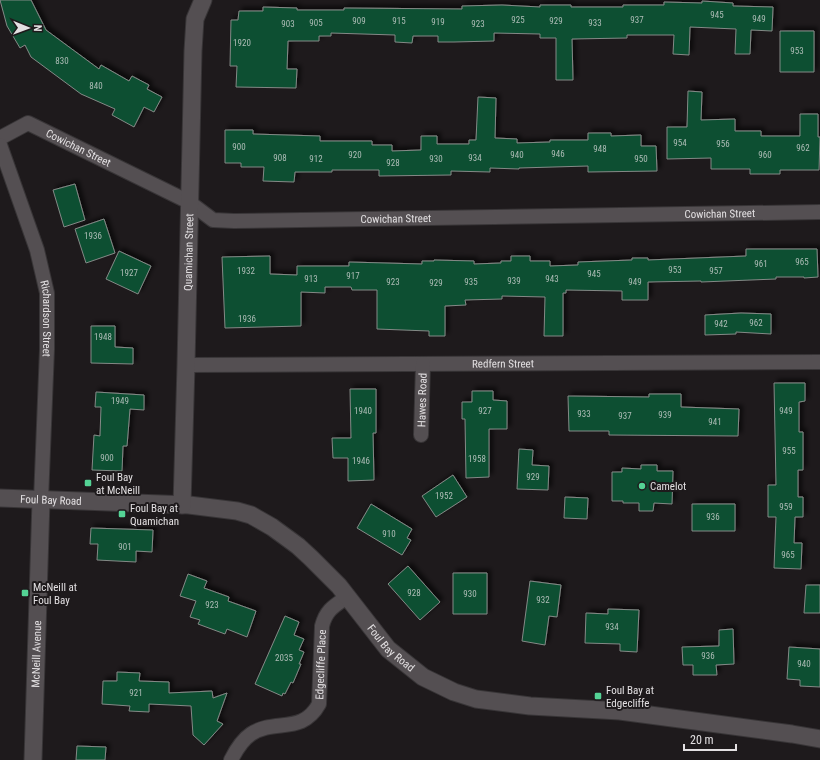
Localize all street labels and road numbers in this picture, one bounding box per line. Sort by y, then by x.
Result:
street label: Cowichan Street [44,127,113,170]
street label: Cowichan Street [684,207,755,221]
street label: Cowichan Street [360,212,431,226]
street label: Quamichan Street [182,213,196,291]
street label: Richardson Street [37,279,53,357]
street label: Redfern Street [472,357,534,371]
street label: Hawes Road [415,373,430,427]
street label: Foul Bay Road [20,493,82,508]
street label: McNeill Avenue [29,620,44,688]
street label: Foul Bay Road [364,622,417,675]
street label: Edgecliffe Place [313,629,329,700]

